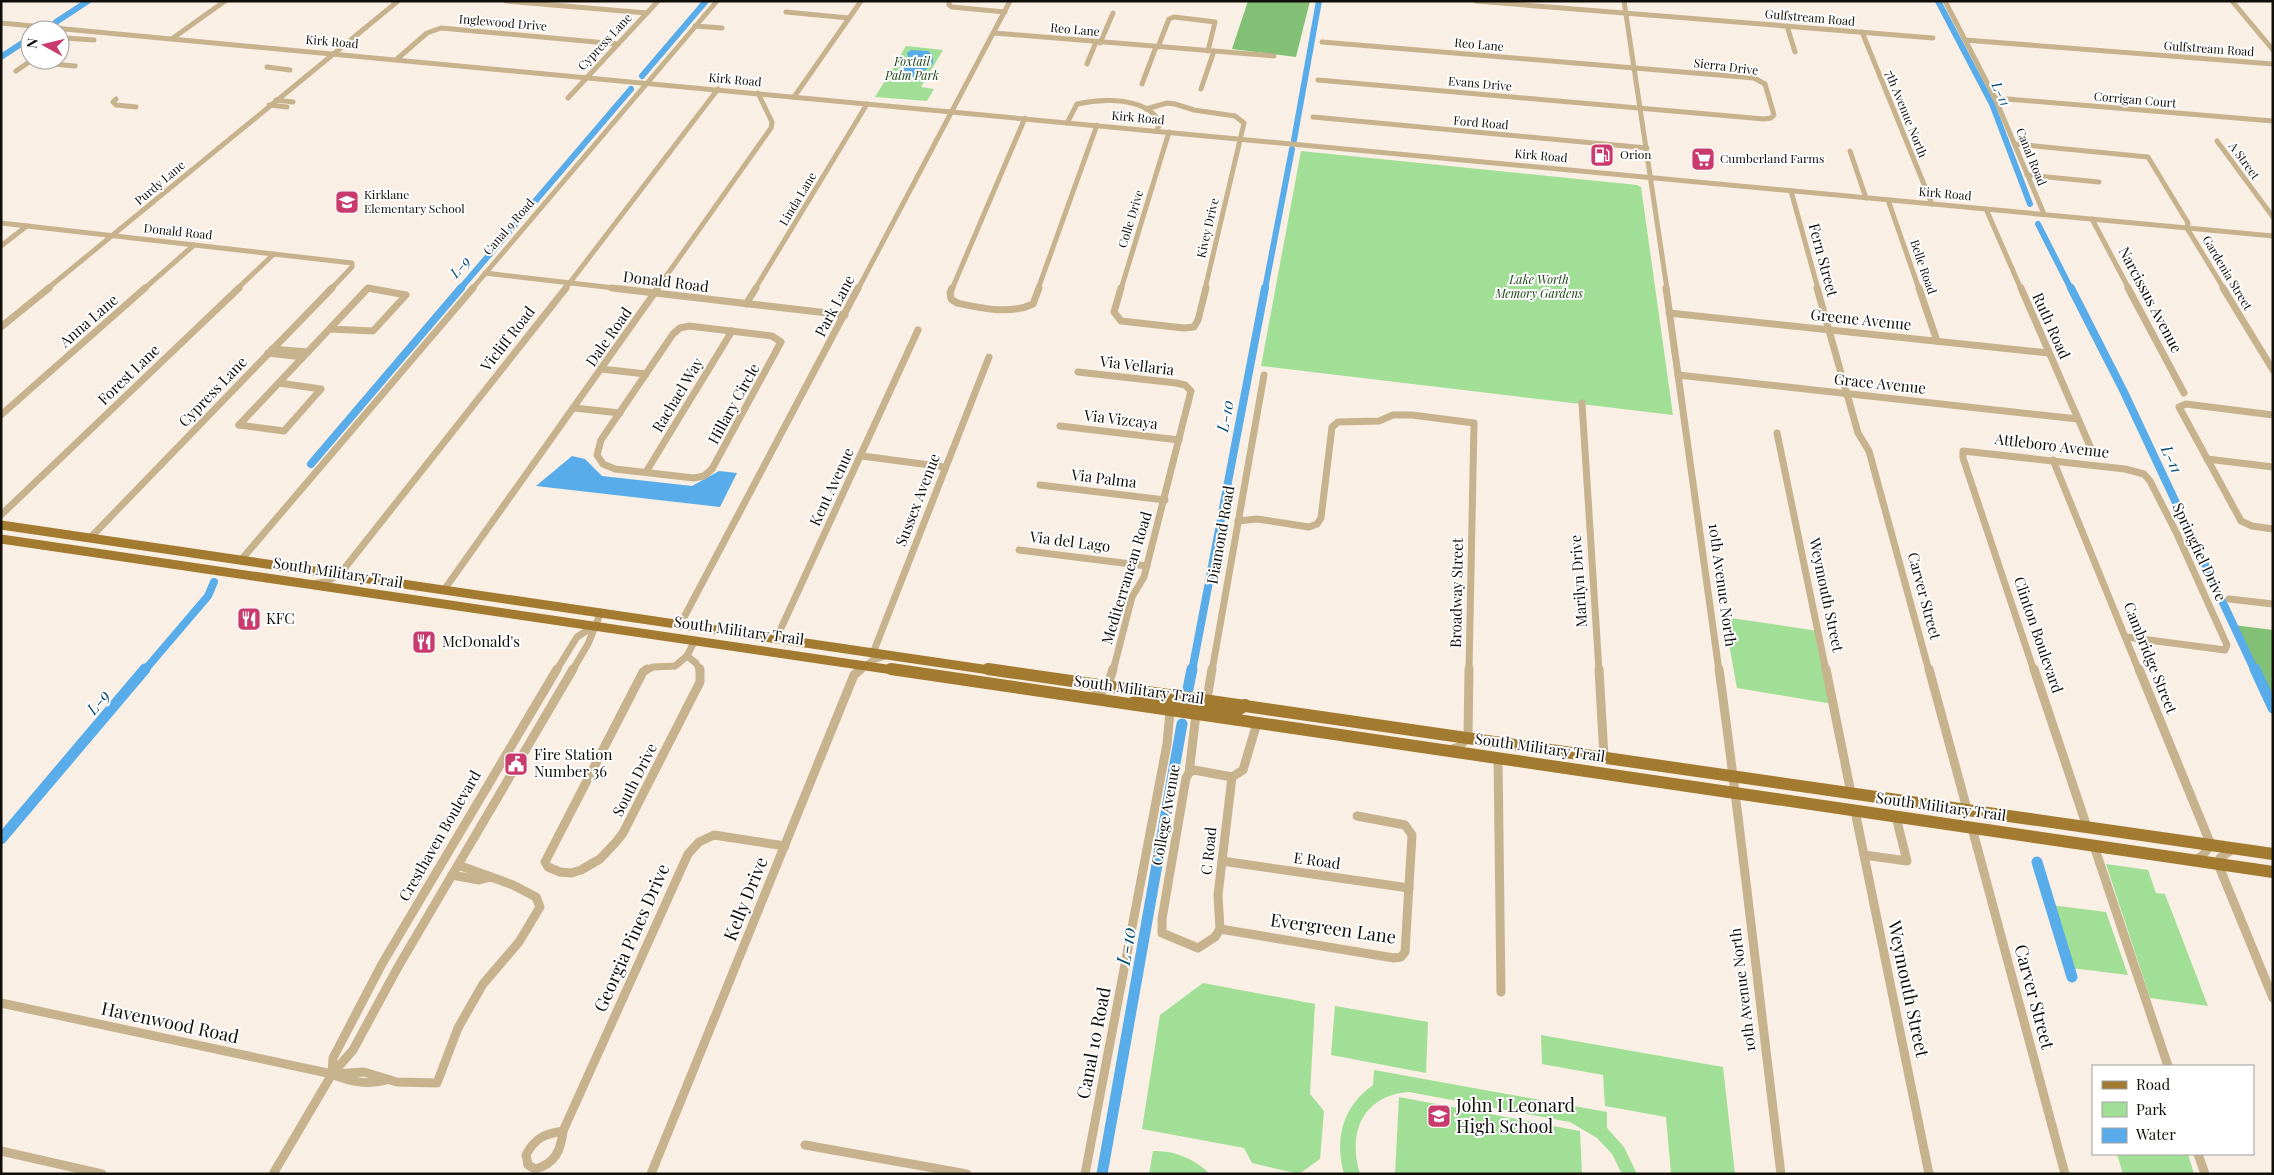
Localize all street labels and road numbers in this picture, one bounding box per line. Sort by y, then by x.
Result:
street label: Gulfstream Road [1764,5,1856,29]
street label: Cypress Lane [574,9,635,73]
street label: Inglewood Drive [458,10,548,34]
street label: Reo Lane [1050,19,1101,39]
street label: Kirk Road [305,31,359,51]
street label: Reo Lane [1454,34,1505,54]
street label: Gulfstream Road [2163,37,2255,59]
street label: Sierra Drive [1693,54,1759,78]
street label: 7th Avenue North [1882,68,1932,160]
street label: Kirk Road [708,69,762,89]
street label: Evans Drive [1448,72,1513,94]
street label: Corrigan Court [2093,87,2178,111]
street label: Kirk Road [1111,107,1165,127]
street label: Ford Road [1453,112,1509,132]
street label: Canal Road [2013,125,2051,188]
street label: A Street [2225,138,2264,183]
street label: Kirk Road [1514,145,1568,165]
street label: Purdy Lane [131,156,188,208]
street label: Linda Lane [775,169,819,228]
street label: Kirk Road [1918,183,1972,203]
street label: Colle Drive [1114,188,1146,250]
street label: Canal 9 Road [479,195,537,258]
street label: Kivey Drive [1192,196,1222,259]
street label: Donald Road [143,219,213,243]
street label: Fern Street [1805,221,1844,299]
street label: Gardenia Street [2199,232,2257,313]
street label: Belle Road [1907,237,1941,296]
street label: Narcissus Avenue [2115,243,2187,356]
street label: Donald Road [622,266,710,296]
street label: Park Lane [810,271,859,340]
street label: Anna Lane [54,289,122,352]
street label: Ruth Road [2028,289,2075,362]
street label: Vicliff Road [475,302,539,376]
street label: Dale Road [581,303,636,370]
street label: Greene Avenue [1810,304,1913,334]
street label: Forest Lane [93,340,164,409]
street label: Via Vellaria [1098,350,1176,380]
street label: Cypress Lane [174,352,251,431]
street label: Rachael Way [647,353,707,435]
street label: Hillary Circle [703,360,764,448]
street label: Grace Avenue [1833,368,1927,398]
street label: Via Vizcaya [1082,404,1160,434]
street label: Attleboro Avenue [1993,428,2111,462]
street label: Kent Avenue [804,444,858,529]
street label: Sussex Avenue [890,450,944,549]
street label: Via Palma [1069,464,1138,492]
street label: Diamond Road [1202,484,1239,586]
street label: Springfiel Drive [2168,499,2231,604]
street label: Mediterranean Road [1096,509,1156,647]
street label: 10th Avenue North [1704,522,1742,648]
street label: Via del Lago [1028,526,1112,556]
street label: Marilyn Drive [1565,534,1591,628]
street label: Weymouth Street [1805,535,1849,654]
street label: Broadway Street [1445,537,1467,648]
street label: Carver Street [1904,550,1946,642]
street label: South Military Trail [272,552,405,592]
street label: Clinton Boulevard [2010,574,2068,696]
street label: Cambridge Street [2119,599,2183,717]
street label: South Military Trail [673,611,805,649]
street label: South Military Trail [1073,670,1205,708]
street label: South Military Trail [1474,728,1606,766]
street label: South Drive [607,740,661,820]
street label: College Avenue [1146,763,1184,867]
street label: Cresthaven Boulevard [394,766,485,904]
street label: South Military Trail [1875,787,2007,825]
street label: C Road [1196,826,1220,876]
street label: E Road [1292,847,1342,873]
street label: Kelly Drive [717,853,773,944]
street label: Georgia Pines Drive [588,860,675,1016]
street label: Evergreen Lane [1269,907,1398,949]
street label: Weymouth Street [1883,917,1935,1060]
street label: 10th Avenue North [1724,927,1760,1053]
street label: Carver Street [2009,942,2061,1052]
street label: Canal 10 Road [1070,984,1116,1101]
street label: Havenwood Road [99,996,242,1048]

